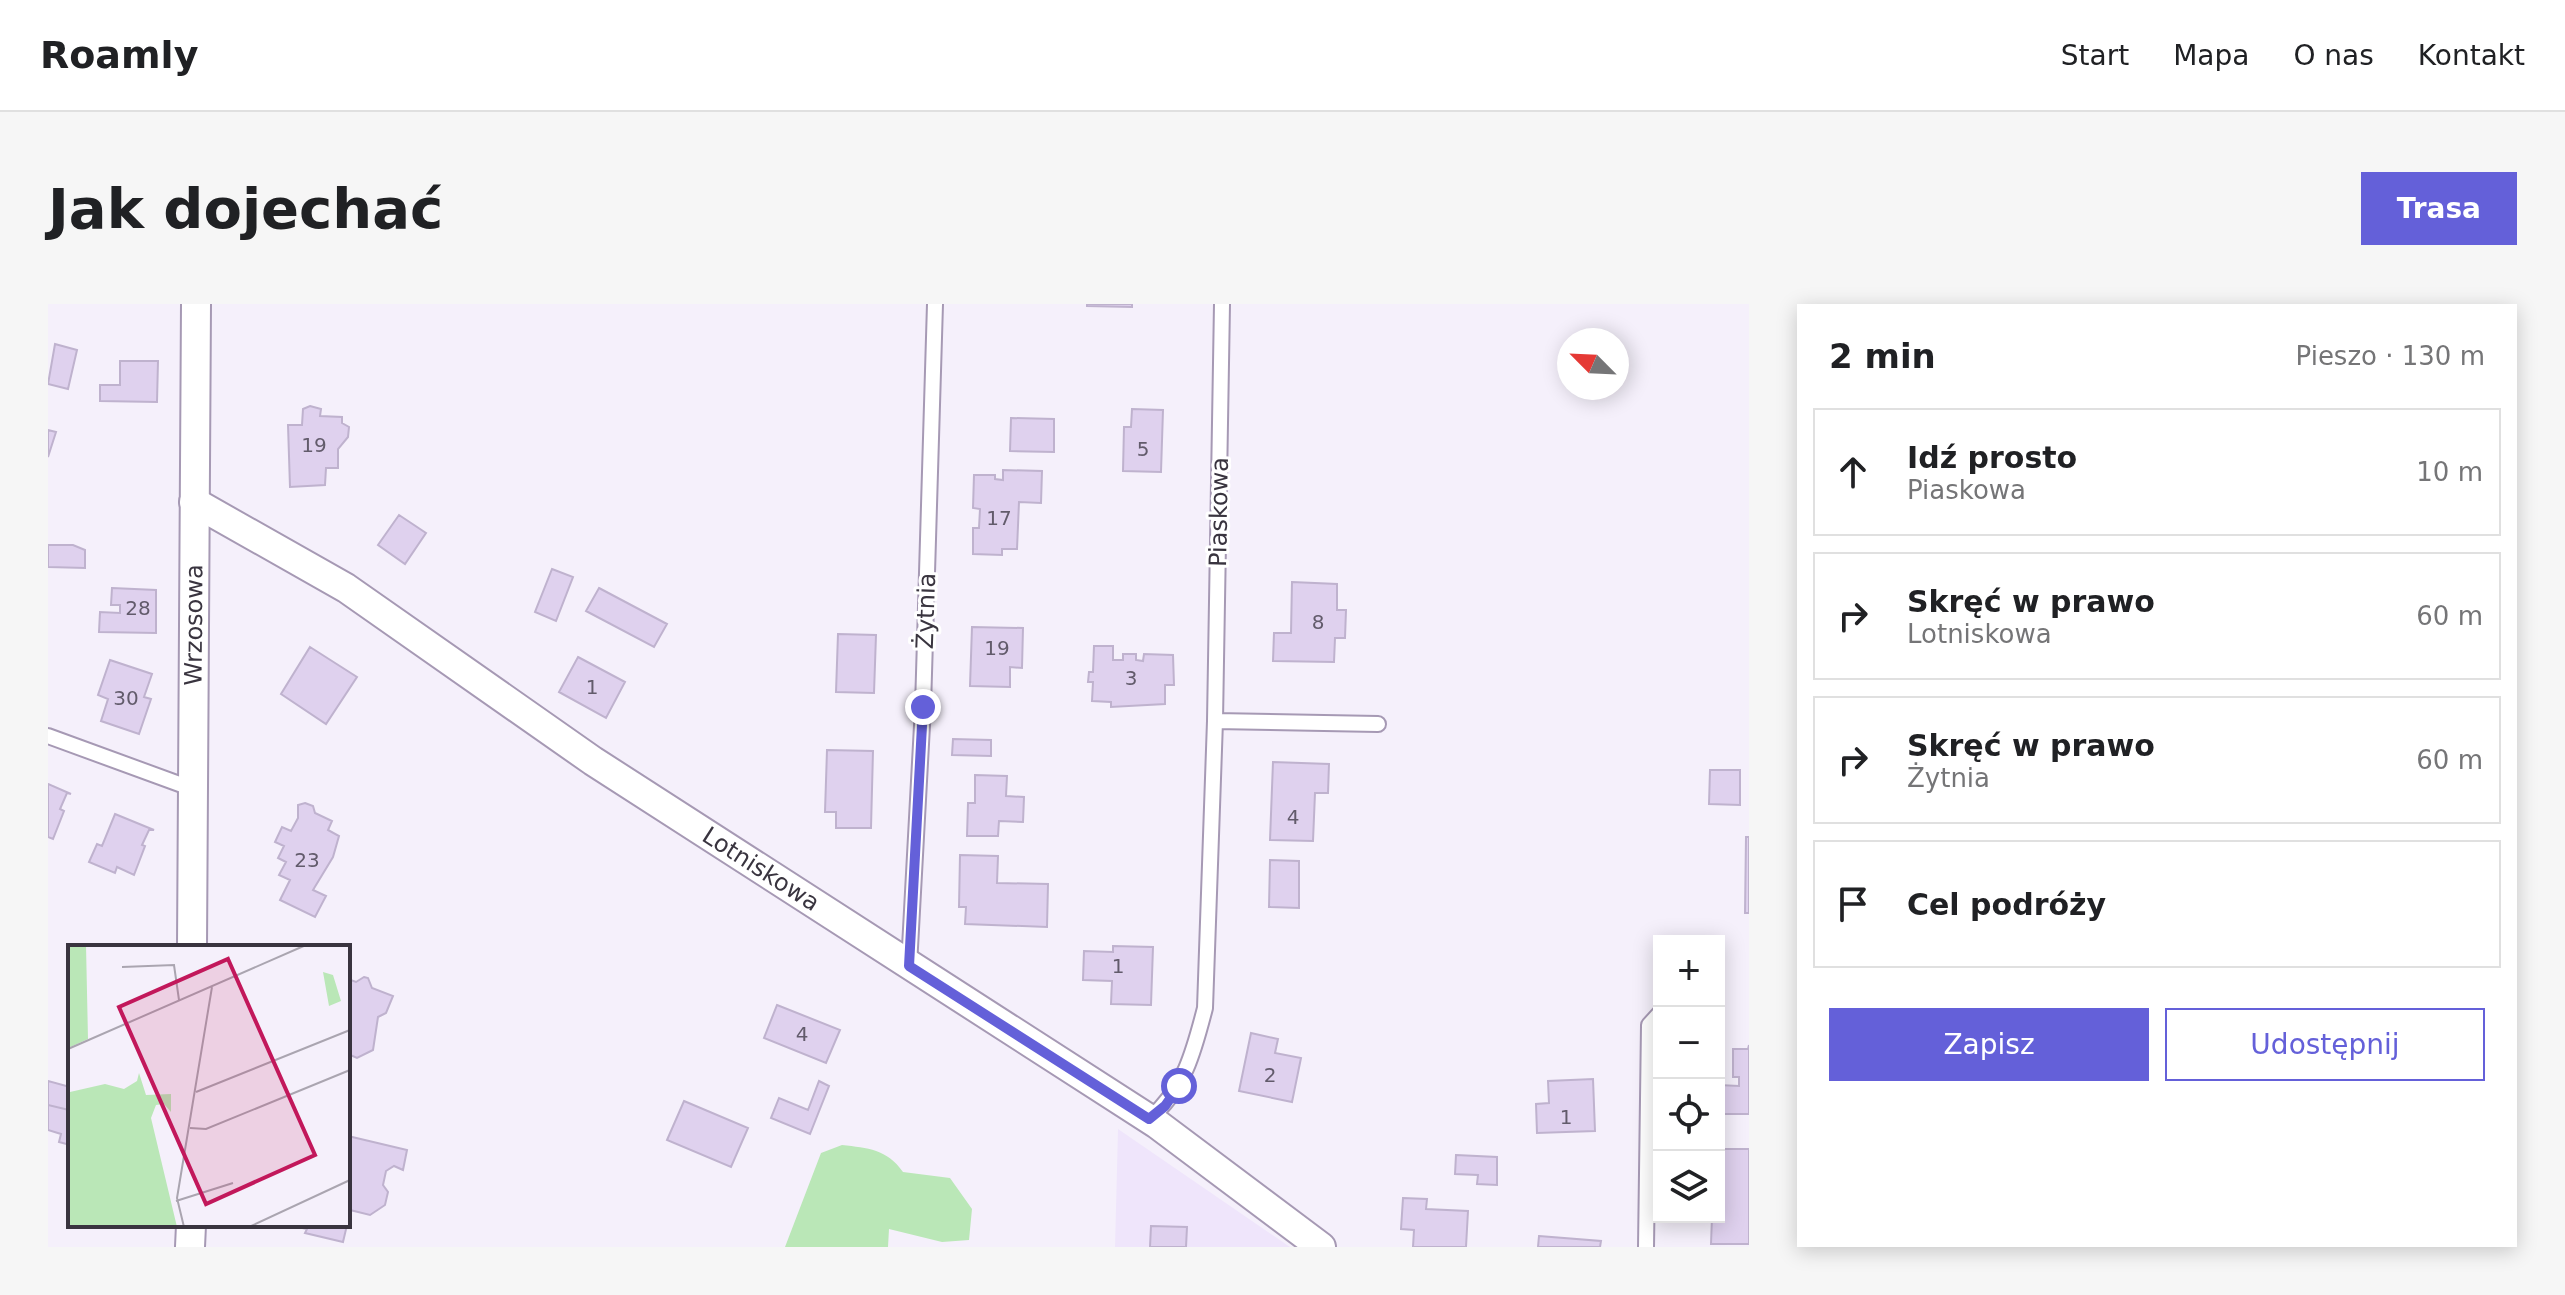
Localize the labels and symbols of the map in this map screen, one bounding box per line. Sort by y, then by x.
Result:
north arrow [1557,328,1629,400]
house number: 19 [301,433,327,457]
house number: 5 [1137,437,1149,461]
street label: Piaskowa [1204,457,1234,567]
house number: 17 [986,506,1012,530]
street label: Wrzosowa [180,564,208,686]
street label: Żytnia [910,572,941,650]
house number: 28 [125,596,151,620]
house number: 8 [1312,610,1324,634]
house number: 19 [984,636,1010,660]
house number: 3 [1125,666,1137,690]
house number: 1 [586,675,598,699]
house number: 30 [113,686,139,710]
route end [905,689,941,725]
house number: 4 [1287,805,1299,829]
street label: Lotniskowa [697,821,825,917]
house number: 23 [294,848,320,872]
inset map [68,945,350,1227]
house number: 1 [1112,954,1124,978]
house number: 4 [796,1022,808,1046]
house number: 2 [1264,1063,1276,1087]
route start [1161,1068,1197,1104]
house number: 1 [1560,1105,1572,1129]

